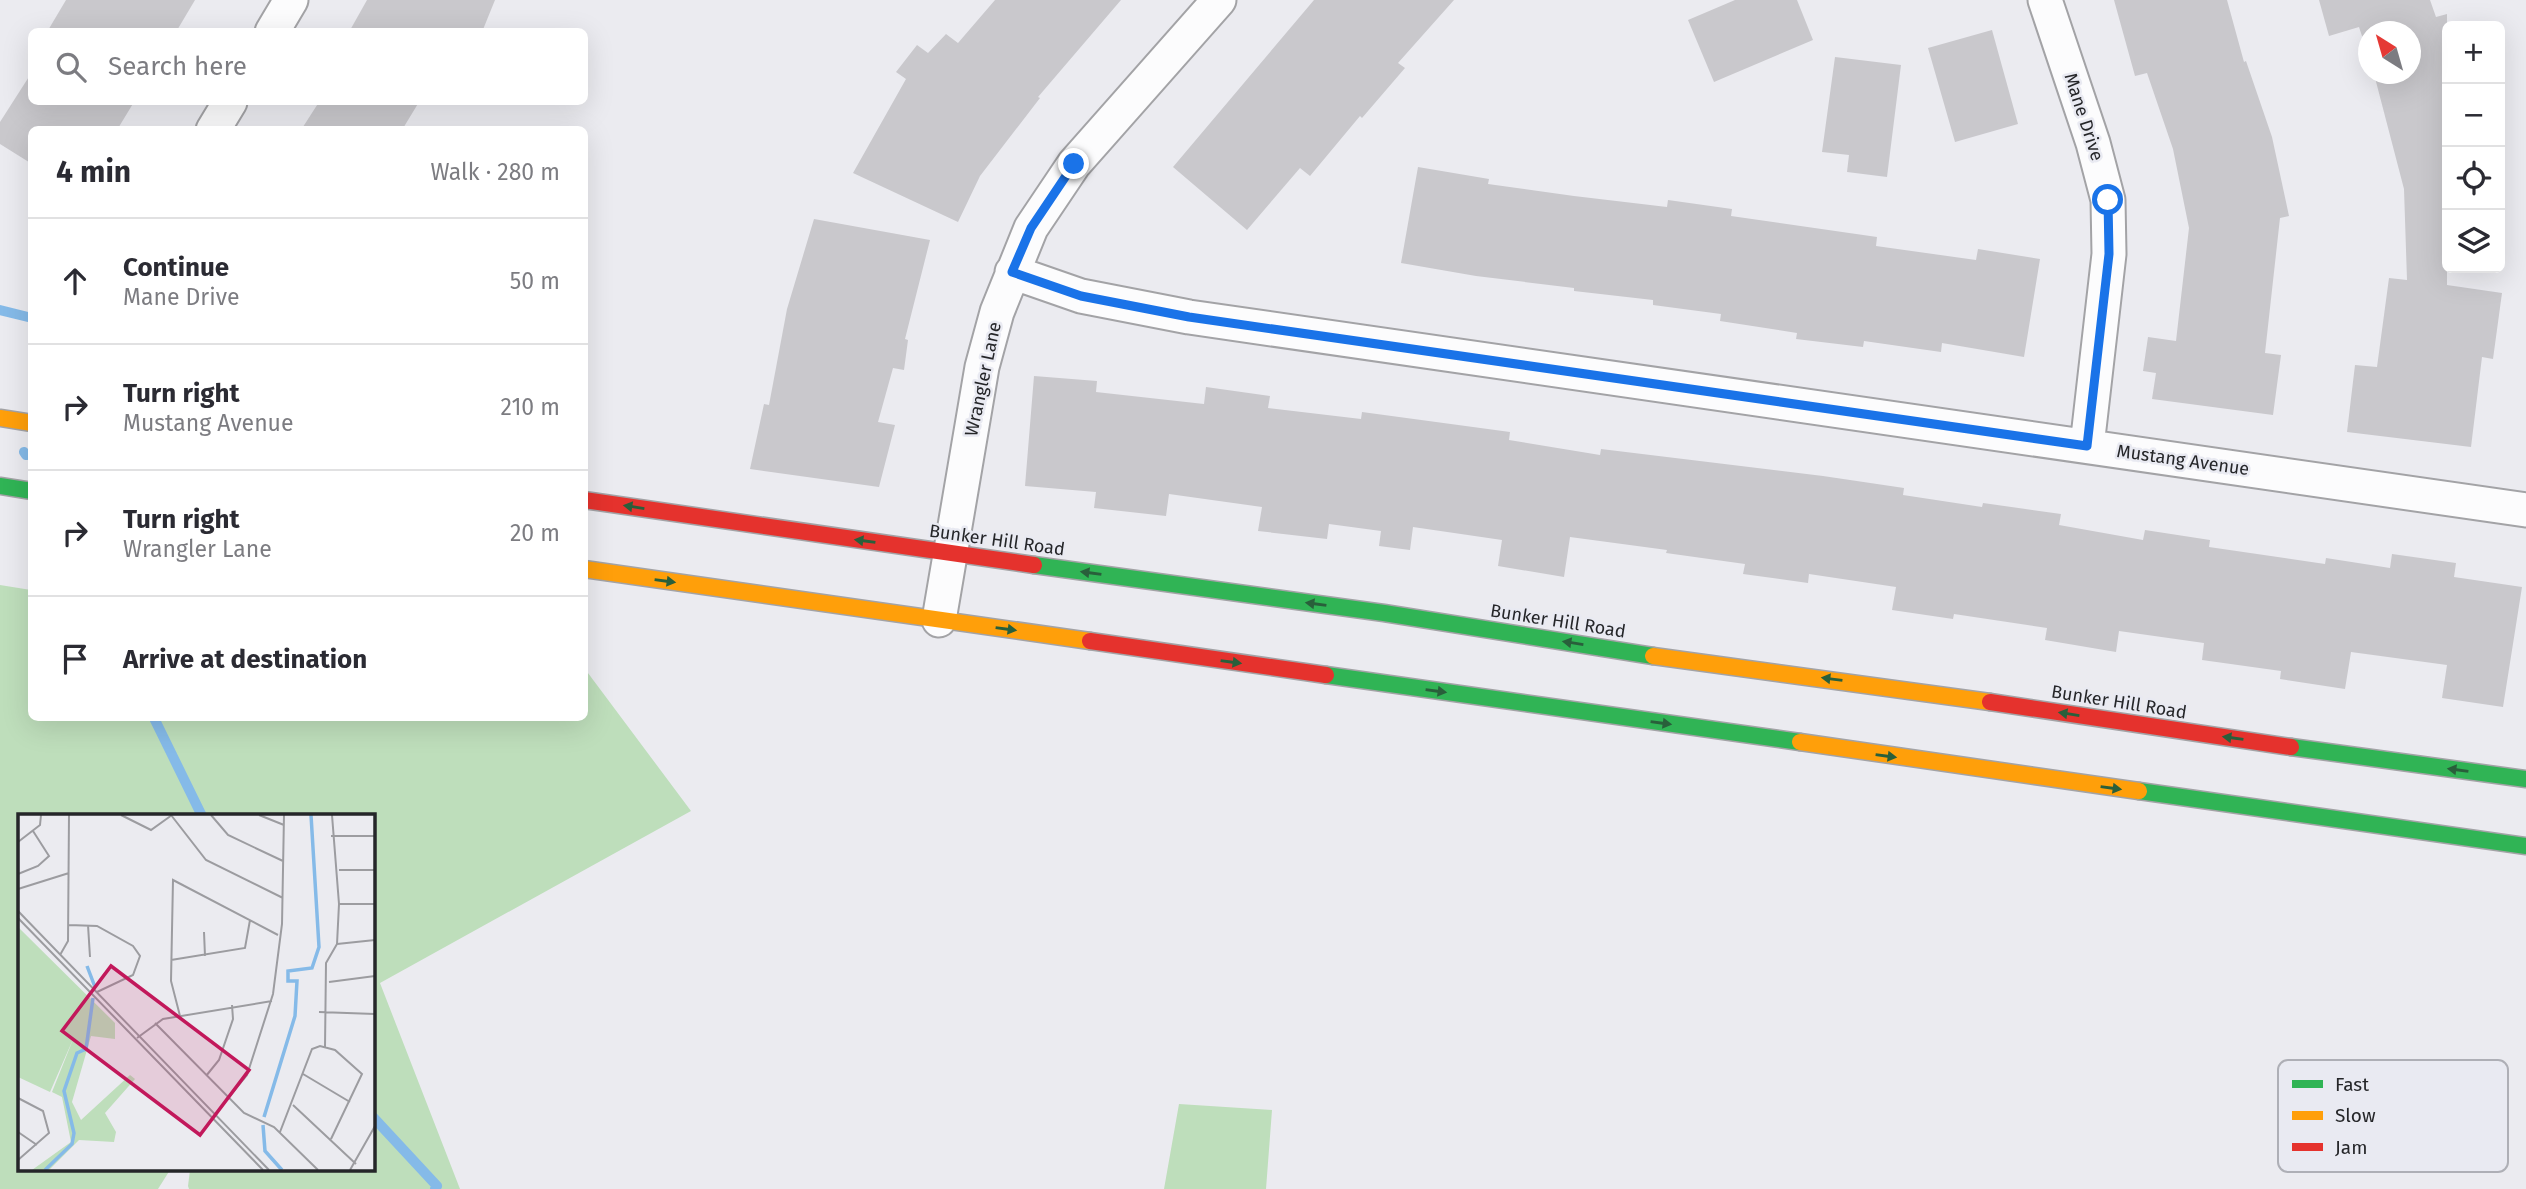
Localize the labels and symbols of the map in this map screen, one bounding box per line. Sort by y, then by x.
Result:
north arrow [2358,21,2421,84]
street label: Mane Drive [2059,70,2109,164]
route end [1058,148,1089,179]
route start [2092,184,2123,215]
street label: Wrangler Lane [960,320,1006,438]
street label: Mustang Avenue [2115,440,2251,480]
one-way arrow [623,502,645,513]
street label: Bunker Hill Road [928,520,1066,560]
one-way arrow [854,536,876,547]
one-way arrow [1079,567,1101,578]
one-way arrow [654,576,676,587]
one-way arrow [1305,598,1327,609]
street label: Bunker Hill Road [1489,599,1627,643]
one-way arrow [995,624,1017,635]
one-way arrow [1561,637,1583,648]
one-way arrow [1221,656,1243,667]
one-way arrow [1821,673,1843,684]
street label: Bunker Hill Road [2050,680,2188,724]
one-way arrow [1425,686,1447,697]
one-way arrow [2058,708,2080,719]
one-way arrow [1650,718,1672,729]
one-way arrow [2222,733,2244,744]
one-way arrow [1875,750,1897,761]
one-way arrow [2447,764,2469,775]
one-way arrow [2101,782,2123,793]
inset map [18,814,374,1172]
legend [2278,1060,2508,1172]
text: Fast [2335,1073,2369,1096]
text: Slow [2335,1104,2376,1127]
text: Jam [2335,1136,2367,1159]

